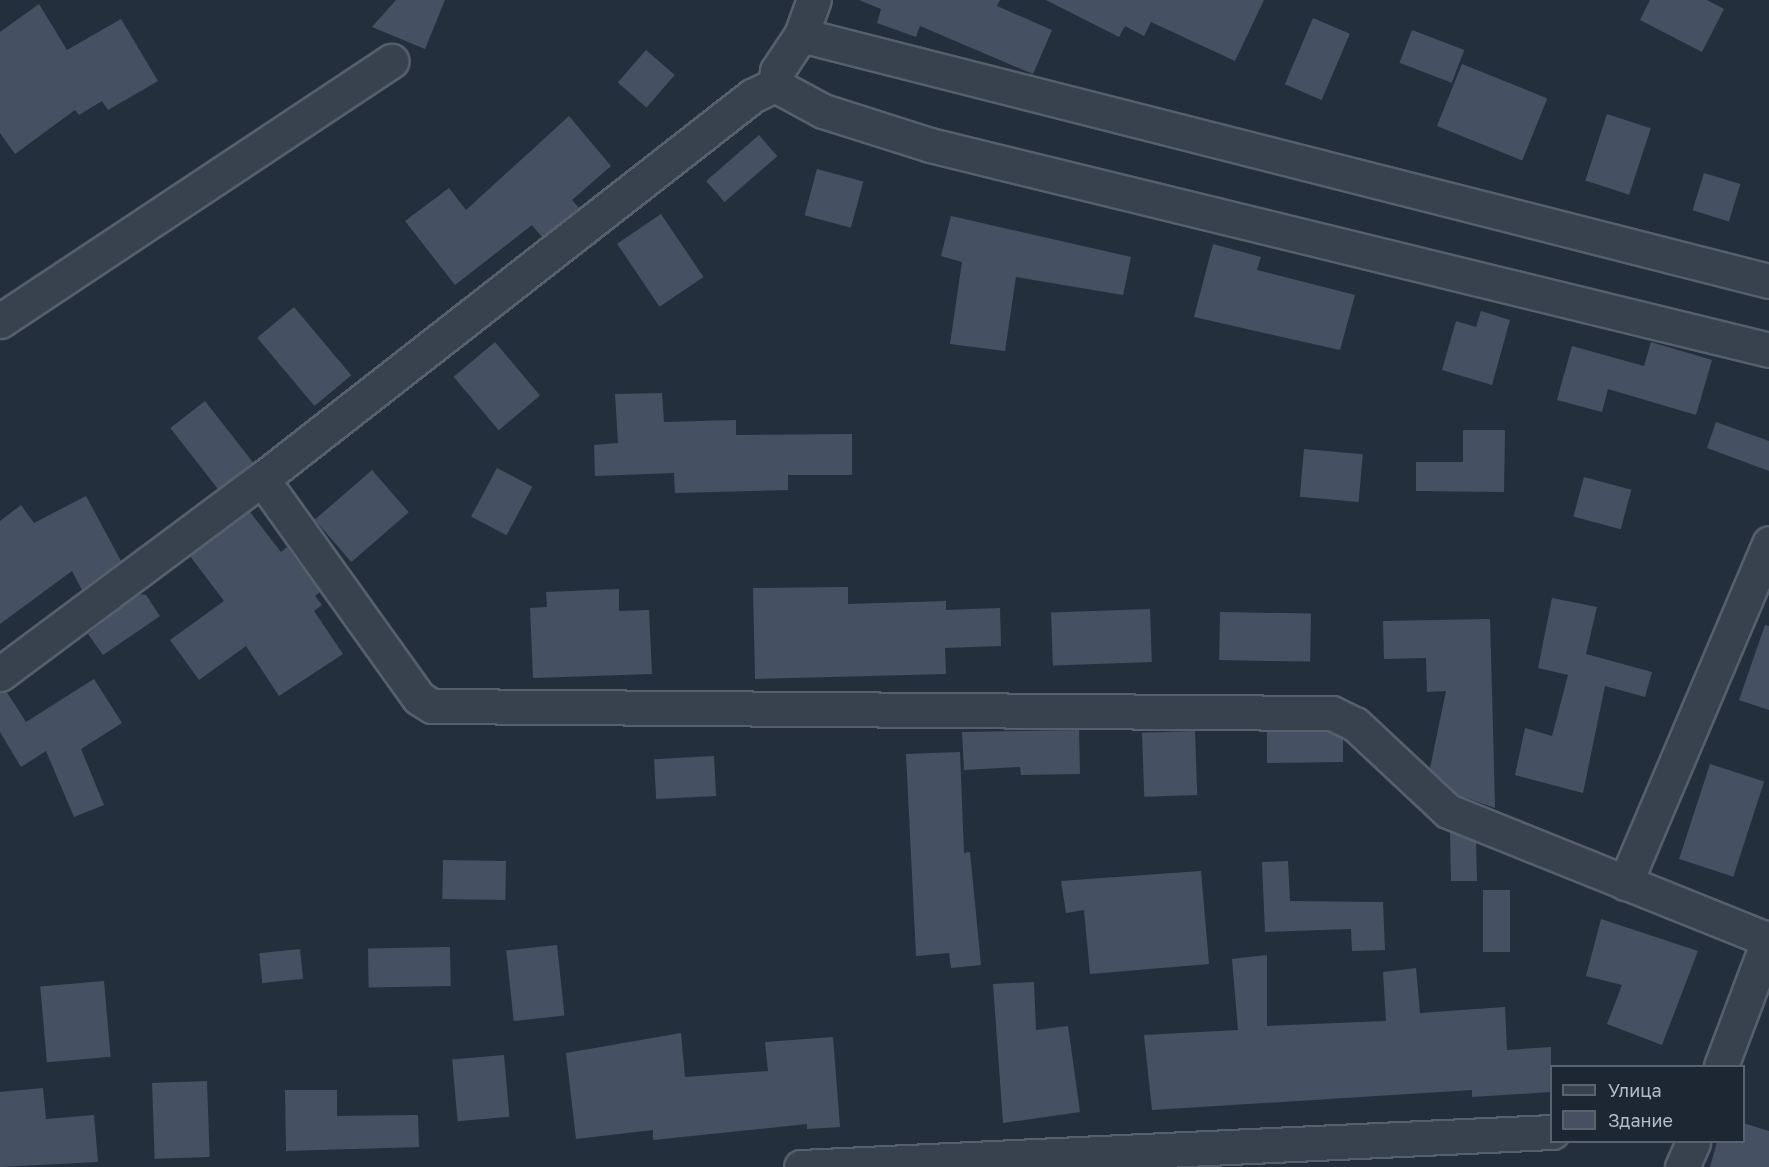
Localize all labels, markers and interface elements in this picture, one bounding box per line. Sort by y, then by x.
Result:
legend [1550,1065,1745,1143]
text: Улица [1608,1079,1662,1101]
text: Здание [1608,1109,1673,1131]

